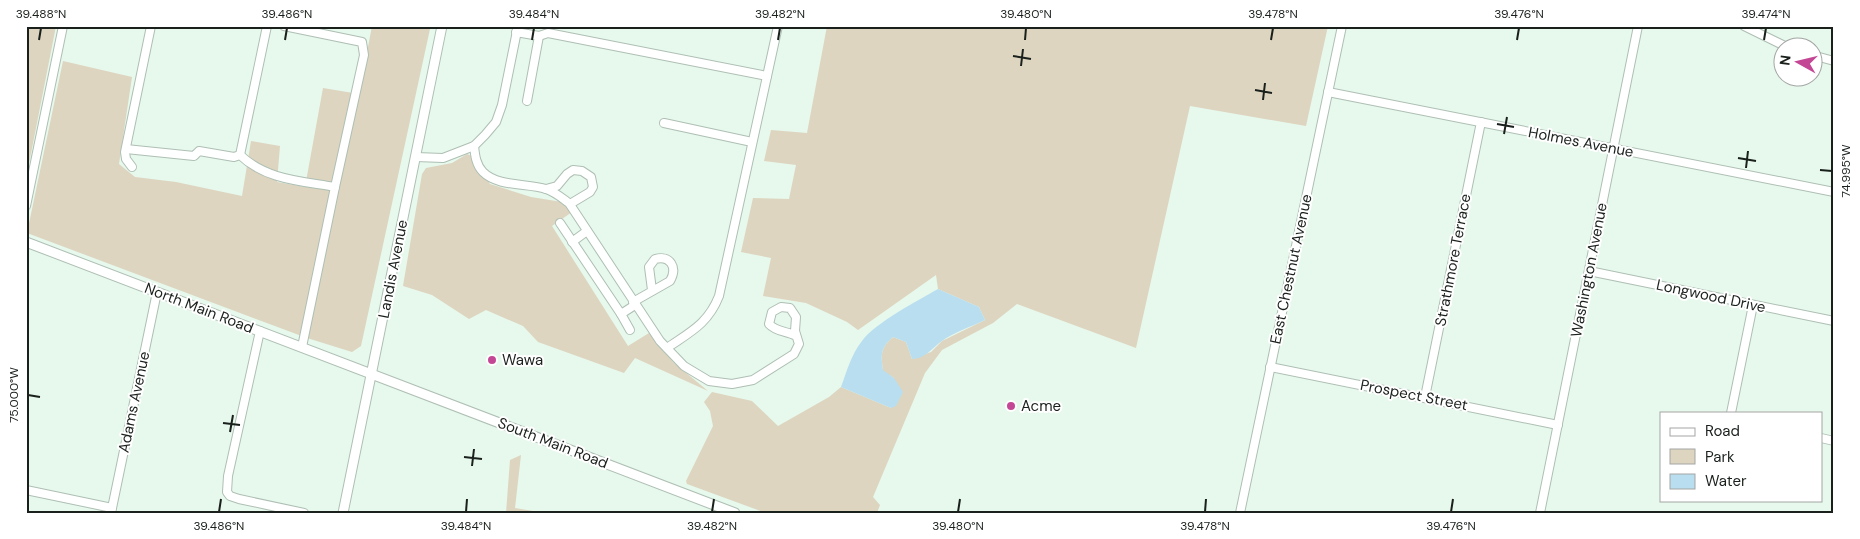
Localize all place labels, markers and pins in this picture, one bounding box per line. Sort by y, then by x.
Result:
place label: Wawa [502,350,543,370]
marker: Wawa [486,354,498,366]
place label: Acme [1021,396,1061,416]
marker: Acme [1005,400,1017,412]

